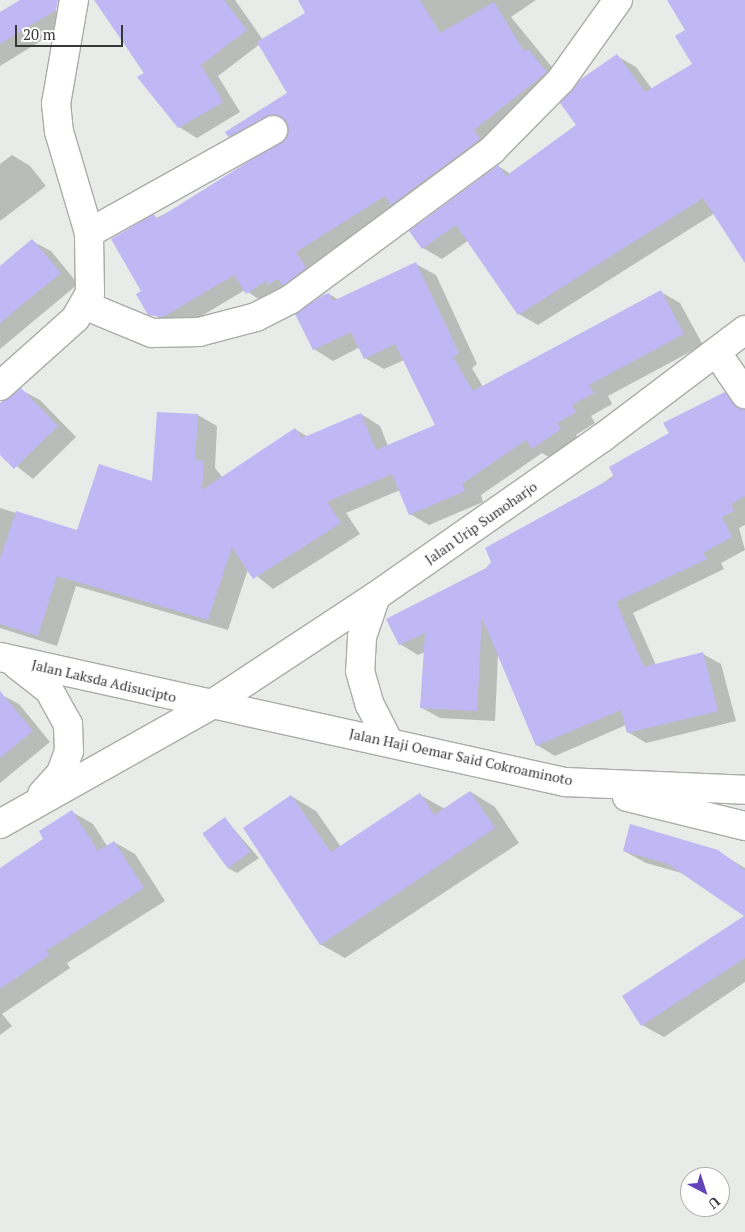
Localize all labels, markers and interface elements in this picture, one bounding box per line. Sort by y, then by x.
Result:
scale bar [18,15,125,47]
text: 20 m [23,24,56,44]
street label: Jalan Urip Sumoharjo [422,478,540,568]
street label: Jalan Laksda Adisucipto [30,656,178,706]
street label: Jalan Haji Oemar Said Cokroaminoto [348,725,574,789]
north arrow [680,1167,730,1217]
text: U [704,1193,724,1214]

